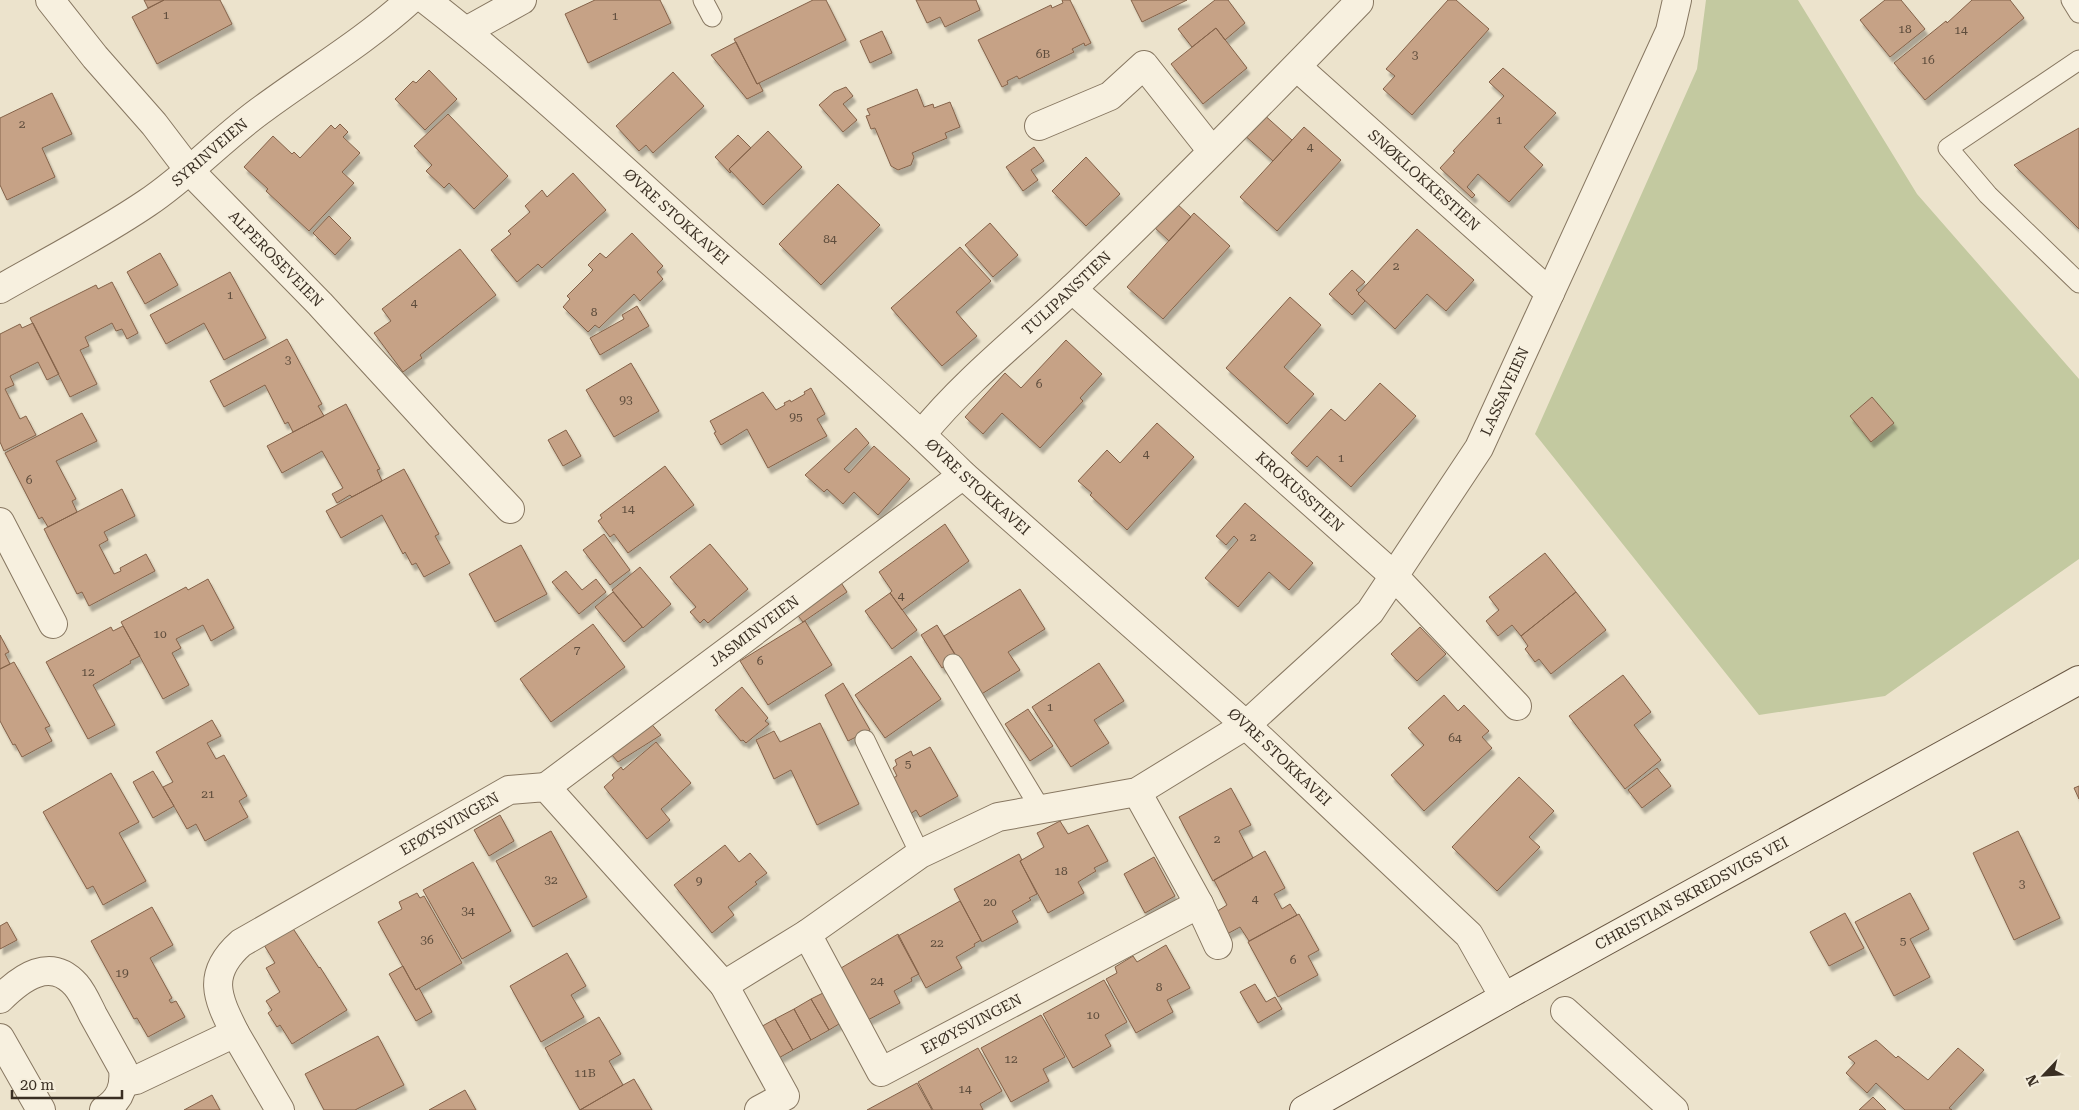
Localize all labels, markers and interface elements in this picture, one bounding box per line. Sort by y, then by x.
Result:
house number: 1 [163,8,170,22]
house number: 1 [612,9,619,23]
house number: 18 [1898,22,1912,36]
house number: 14 [1954,23,1968,37]
house number: 6B [1036,47,1050,61]
house number: 3 [1412,48,1419,62]
house number: 16 [1921,53,1935,67]
house number: 1 [1496,113,1503,127]
street label: SYRINVEIEN [168,115,252,190]
house number: 2 [19,117,26,131]
street label: SNØKLOKKESTIEN [1364,126,1483,235]
house number: 4 [1307,140,1314,154]
street label: ØVRE STOKKAVEI [620,165,732,268]
street label: ALPEROSEVEIEN [225,207,327,311]
house number: 84 [823,232,837,246]
street label: TULIPANSTIEN [1018,248,1115,339]
house number: 2 [1393,259,1400,273]
house number: 1 [227,288,234,302]
house number: 4 [411,296,418,310]
house number: 8 [591,305,598,319]
street label: LASSAVEIEN [1477,344,1533,439]
house number: 3 [285,353,292,367]
house number: 6 [1036,377,1043,391]
house number: 93 [619,393,633,407]
house number: 95 [789,410,803,424]
street label: ØVRE STOKKAVEI [922,435,1034,539]
house number: 4 [1143,447,1150,461]
street label: KROKUSSTIEN [1252,448,1347,536]
house number: 1 [1338,451,1345,465]
house number: 6 [26,473,33,487]
house number: 14 [621,502,635,516]
house number: 2 [1250,530,1257,544]
house number: 4 [898,589,905,603]
street label: JASMINVEIEN [706,592,803,671]
house number: 10 [153,627,167,641]
house number: 7 [574,643,581,657]
house number: 6 [757,654,764,668]
house number: 12 [81,665,95,679]
house number: 1 [1047,700,1054,714]
street label: ØVRE STOKKAVEI [1224,704,1335,809]
house number: 64 [1448,731,1462,745]
house number: 5 [905,757,912,771]
house number: 21 [201,787,215,801]
street label: EFØYSVINGEN [397,788,502,859]
house number: 2 [1214,832,1221,846]
street label: CHRISTIAN SKREDSVIGS VEI [1592,833,1792,954]
house number: 18 [1054,864,1068,878]
house number: 32 [544,873,558,887]
house number: 9 [696,874,703,888]
house number: 3 [2019,877,2026,891]
house number: 4 [1252,892,1259,906]
house number: 20 [983,895,997,909]
house number: 34 [461,904,475,918]
house number: 36 [420,933,434,947]
house number: 5 [1900,934,1907,948]
house number: 22 [930,936,944,950]
house number: 6 [1290,953,1297,967]
house number: 19 [115,966,129,980]
house number: 24 [870,974,884,988]
house number: 8 [1156,980,1163,994]
street label: EFØYSVINGEN [918,990,1025,1058]
house number: 10 [1086,1008,1100,1022]
north arrow [2019,1050,2069,1100]
house number: 12 [1004,1052,1018,1066]
house number: 11B [574,1066,596,1080]
scale bar [12,1068,122,1100]
text: N [2023,1072,2042,1089]
text: 20 m [20,1076,55,1094]
house number: 14 [958,1082,972,1096]

